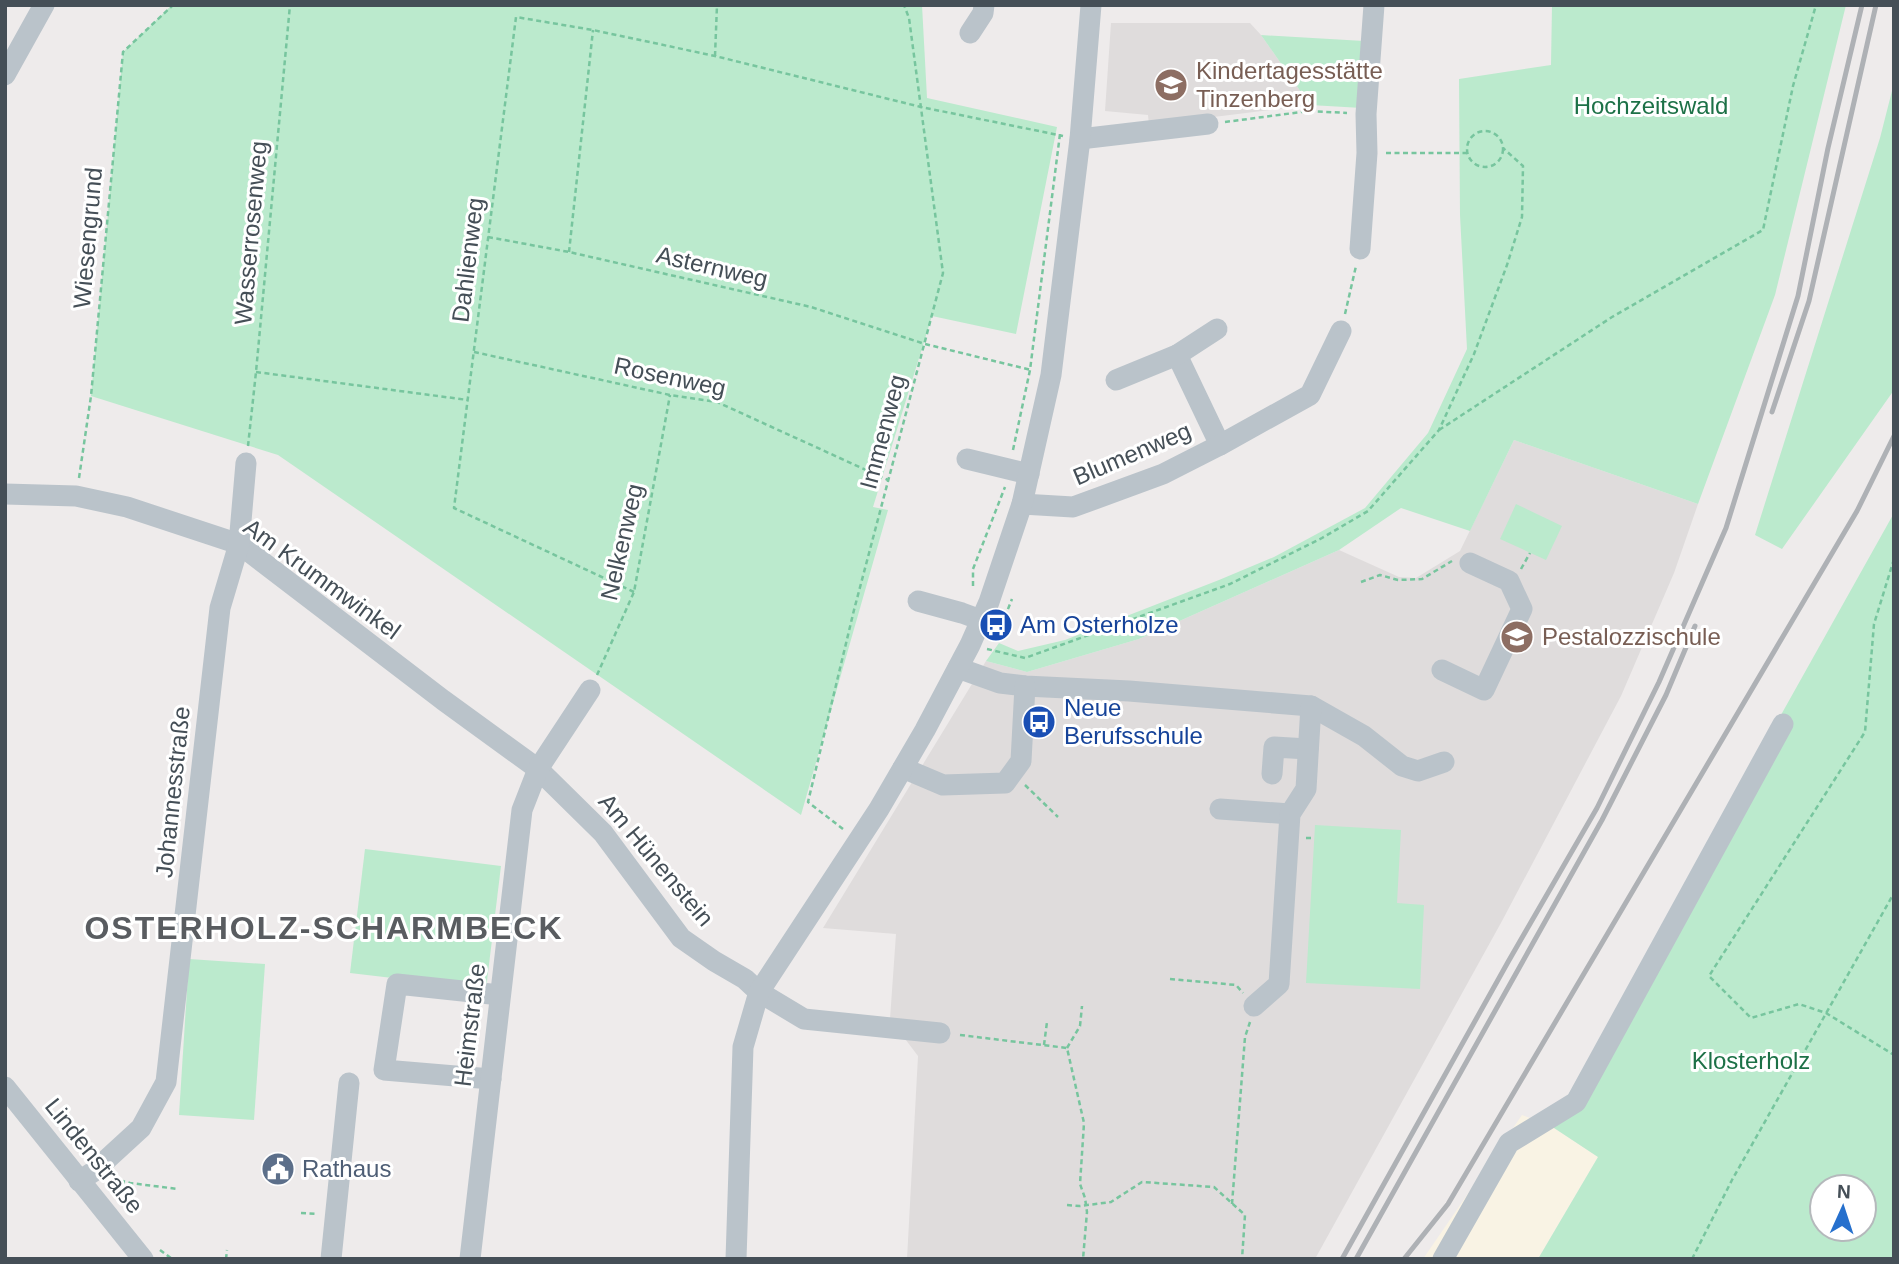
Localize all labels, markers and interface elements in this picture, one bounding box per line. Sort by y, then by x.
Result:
place label: Kindertagesstätte Tinzenberg [1196,57,1383,112]
school or university icon: Kindertagesstätte Tinzenberg [1152,66,1190,104]
park label: Hochzeitswald [1574,92,1728,119]
street label: Wasserrosenweg [229,140,272,326]
street label: Wiesengrund [68,166,107,310]
street label: Dahlienweg [446,196,489,324]
street label: Asternweg [654,241,770,292]
street label: Rosenweg [612,352,728,402]
street label: Immenweg [854,372,911,492]
street label: Blumenweg [1069,417,1195,490]
street label: Nelkenweg [595,481,648,603]
street label: Am Krummwinkel [239,513,406,644]
bus stop icon: Am Osterholze [977,606,1015,644]
place label: Am Osterholze [1020,611,1179,638]
school or university icon: Pestalozzischule [1498,618,1536,656]
place label: Pestalozzischule [1542,623,1721,650]
place label: Neue Berufsschule [1064,694,1203,749]
bus stop icon: Neue Berufsschule [1020,703,1058,741]
street label: Johannesstraße [150,705,195,879]
street label: Am Hünenstein [593,788,719,931]
district label: OSTERHOLZ-SCHARMBECK [84,910,564,946]
street label: Heimstraße [449,962,490,1088]
park label: Klosterholz [1692,1047,1810,1074]
street label: Lindenstraße [40,1093,149,1219]
public building icon: Rathaus [259,1150,297,1188]
place label: Rathaus [302,1155,391,1182]
north arrow [1808,1173,1878,1243]
text: N [1836,1181,1851,1202]

